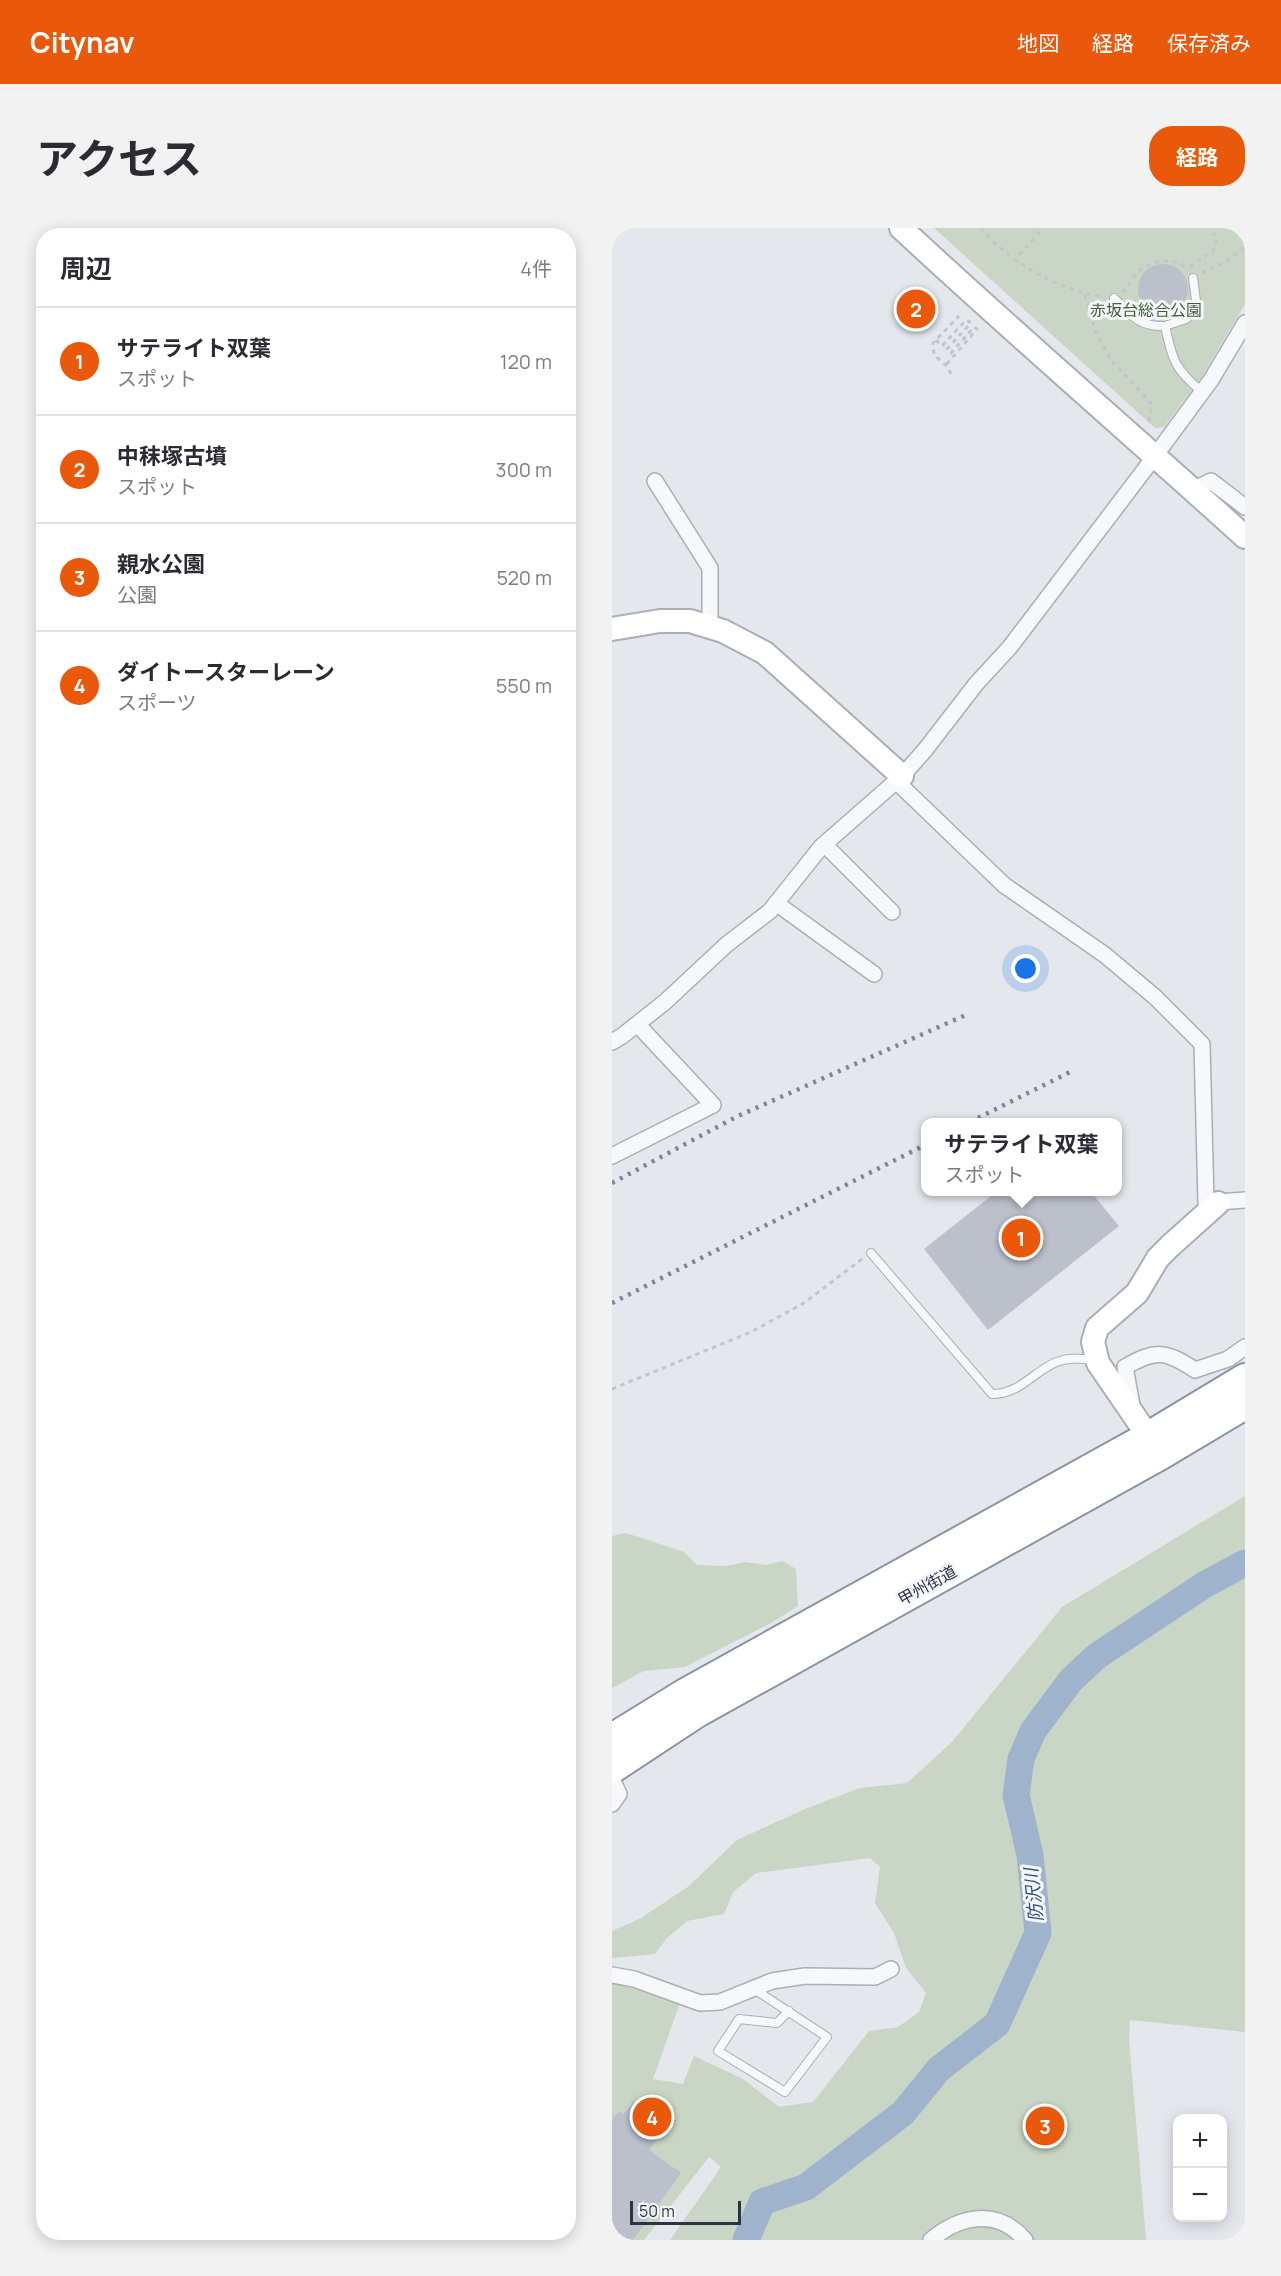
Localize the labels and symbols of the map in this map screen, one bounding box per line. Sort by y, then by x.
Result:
pin: 2 [896,286,936,332]
park label: 赤坂台総合公園 [1090,299,1202,321]
your location [1011,954,1040,983]
pin: 1 [1002,1216,1040,1260]
street label: 甲州街道 [894,1560,960,1610]
water label: 防沢川 [1018,1865,1048,1923]
pin: 4 [632,2094,672,2140]
pin: 3 [1026,2104,1064,2148]
scale bar [630,2198,741,2226]

